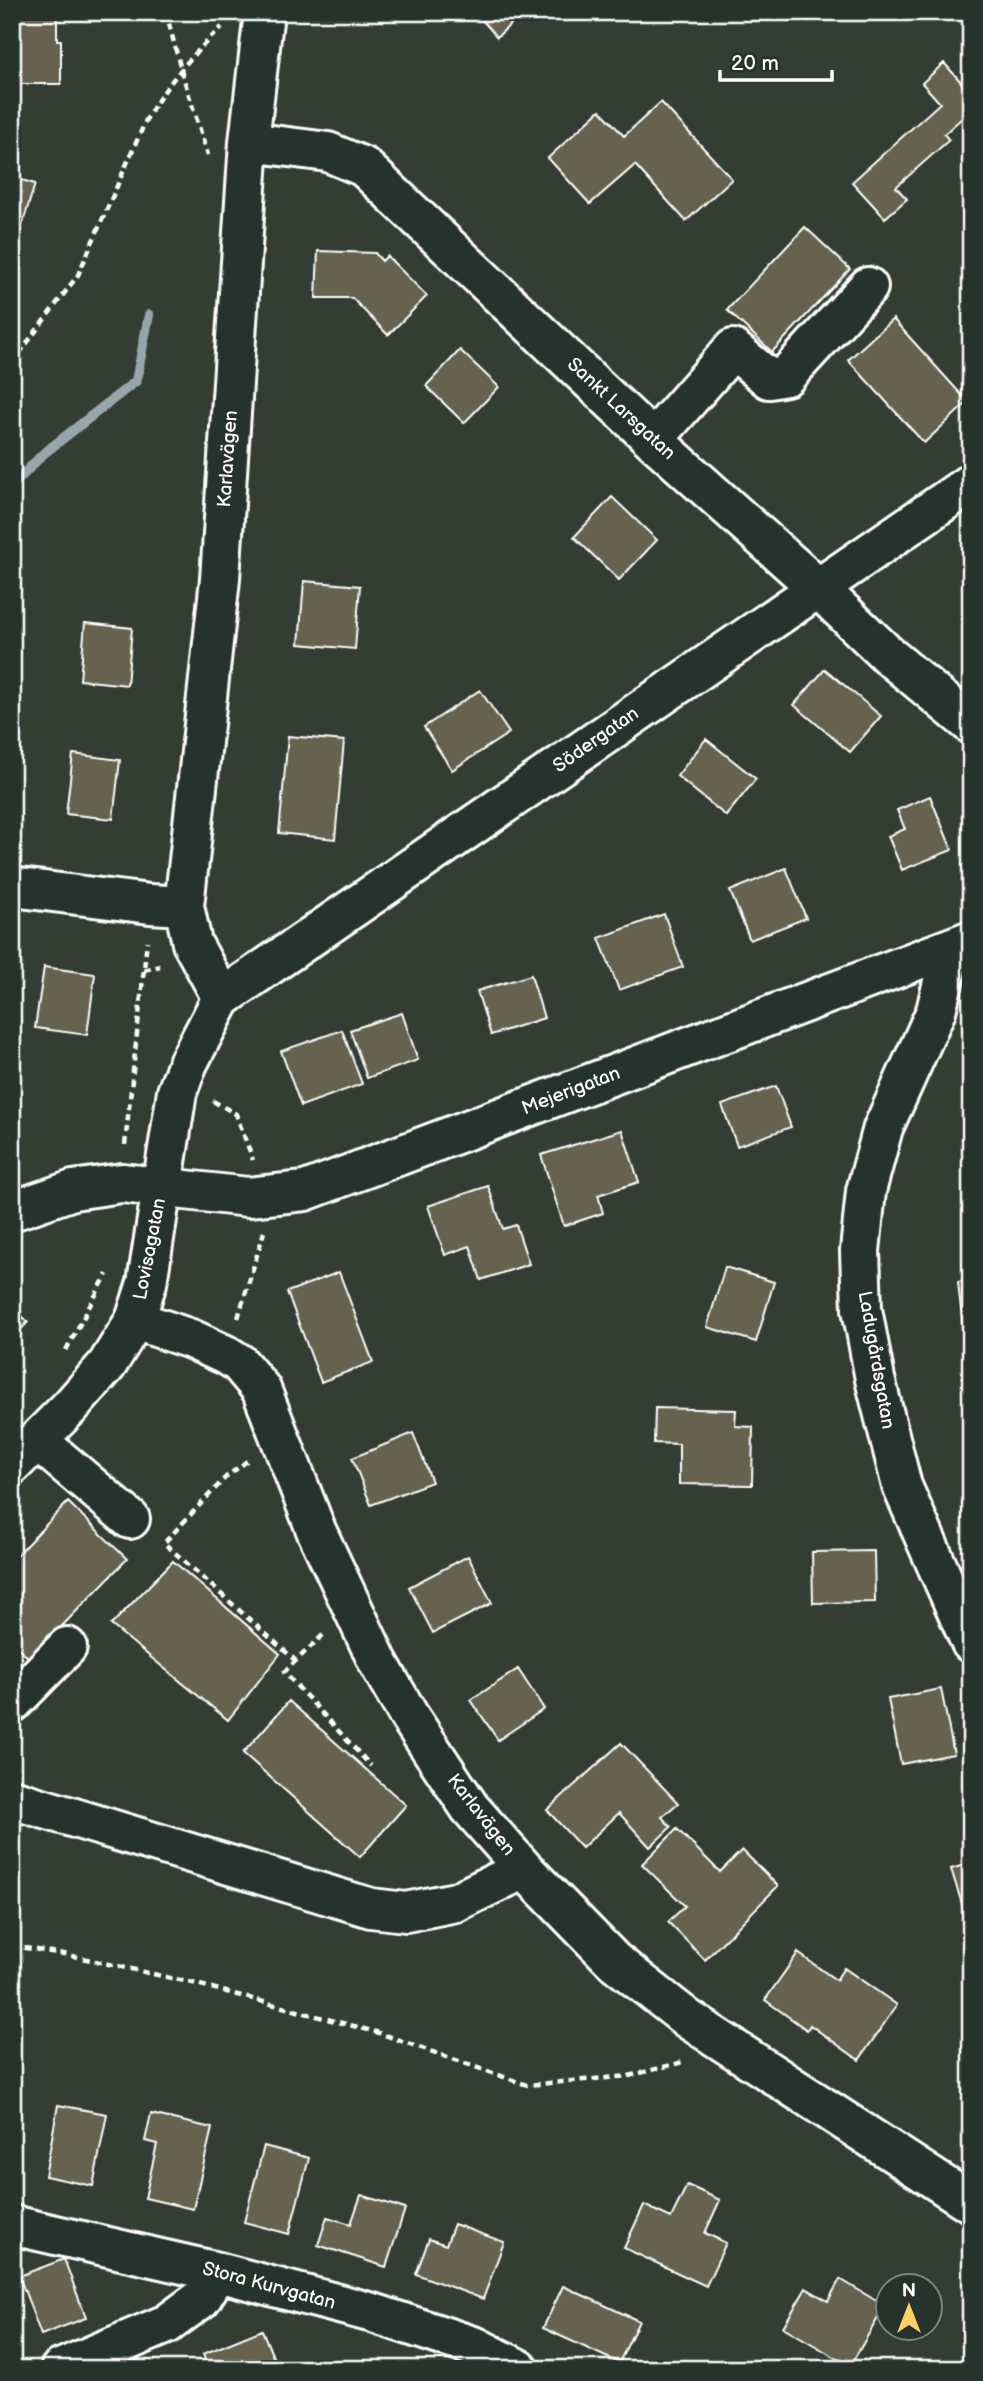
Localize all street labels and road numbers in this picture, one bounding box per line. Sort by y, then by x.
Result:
street label: Sankt Larsgatan [562,353,680,465]
street label: Karlavägen [213,410,243,508]
street label: Södergatan [549,702,643,778]
street label: Mejerigatan [519,1062,623,1120]
street label: Lovisagatan [129,1196,171,1302]
street label: Ladugårdsgatan [853,1289,899,1431]
street label: Karlavägen [442,1770,520,1860]
street label: Stora Kurvgatan [200,2257,338,2315]

